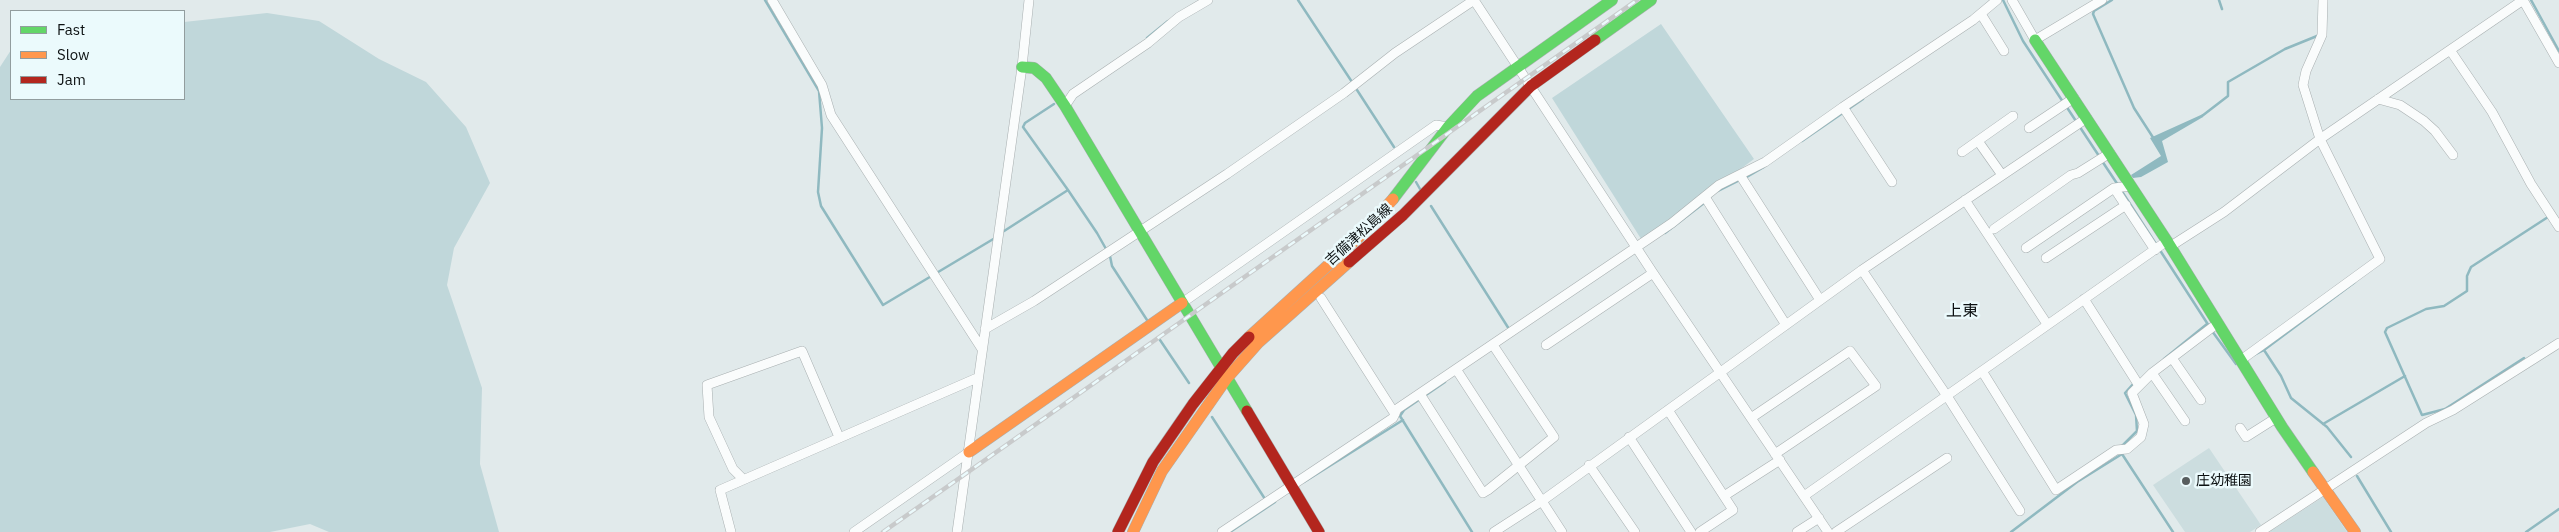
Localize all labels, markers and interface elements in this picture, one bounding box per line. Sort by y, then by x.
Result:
legend [10,10,185,100]
text: Fast [57,20,85,39]
text: Slow [57,45,90,64]
text: Jam [57,70,86,89]
street label: 吉備津松島線 [1322,201,1396,269]
district label: 上東 [1946,301,1978,321]
place label: 庄幼稚園 [2196,473,2252,489]
marker: 庄幼稚園 [2180,475,2192,487]

